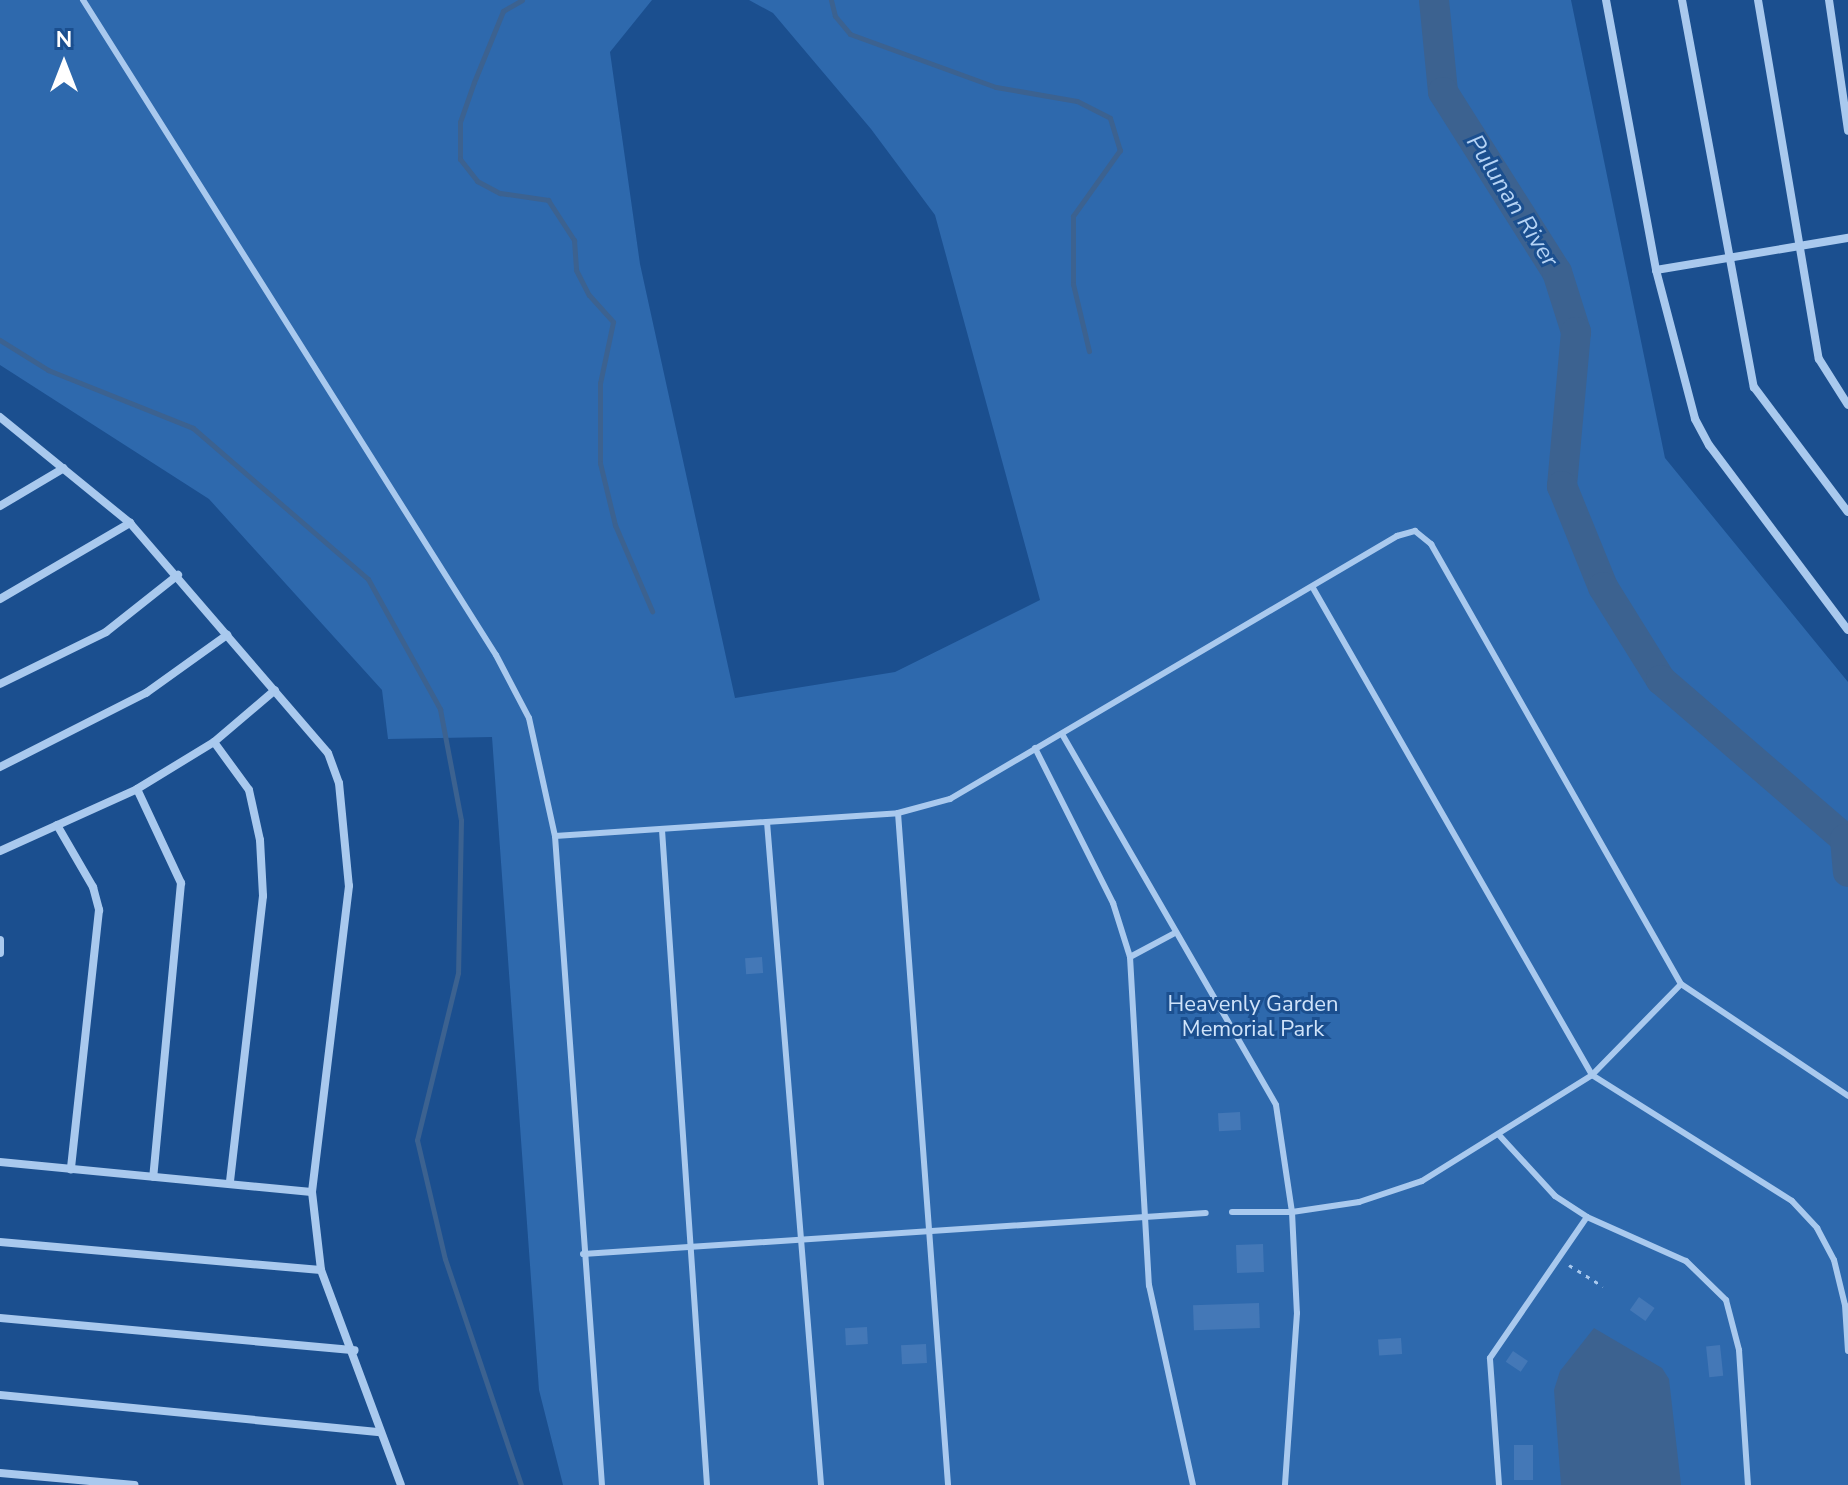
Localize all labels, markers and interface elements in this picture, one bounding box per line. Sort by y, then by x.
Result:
north arrow [24,24,104,104]
text: N [56,25,72,55]
water label: Pulunan River [1460,130,1564,272]
park label: Heavenly Garden Memorial Park [1168,991,1338,1042]

